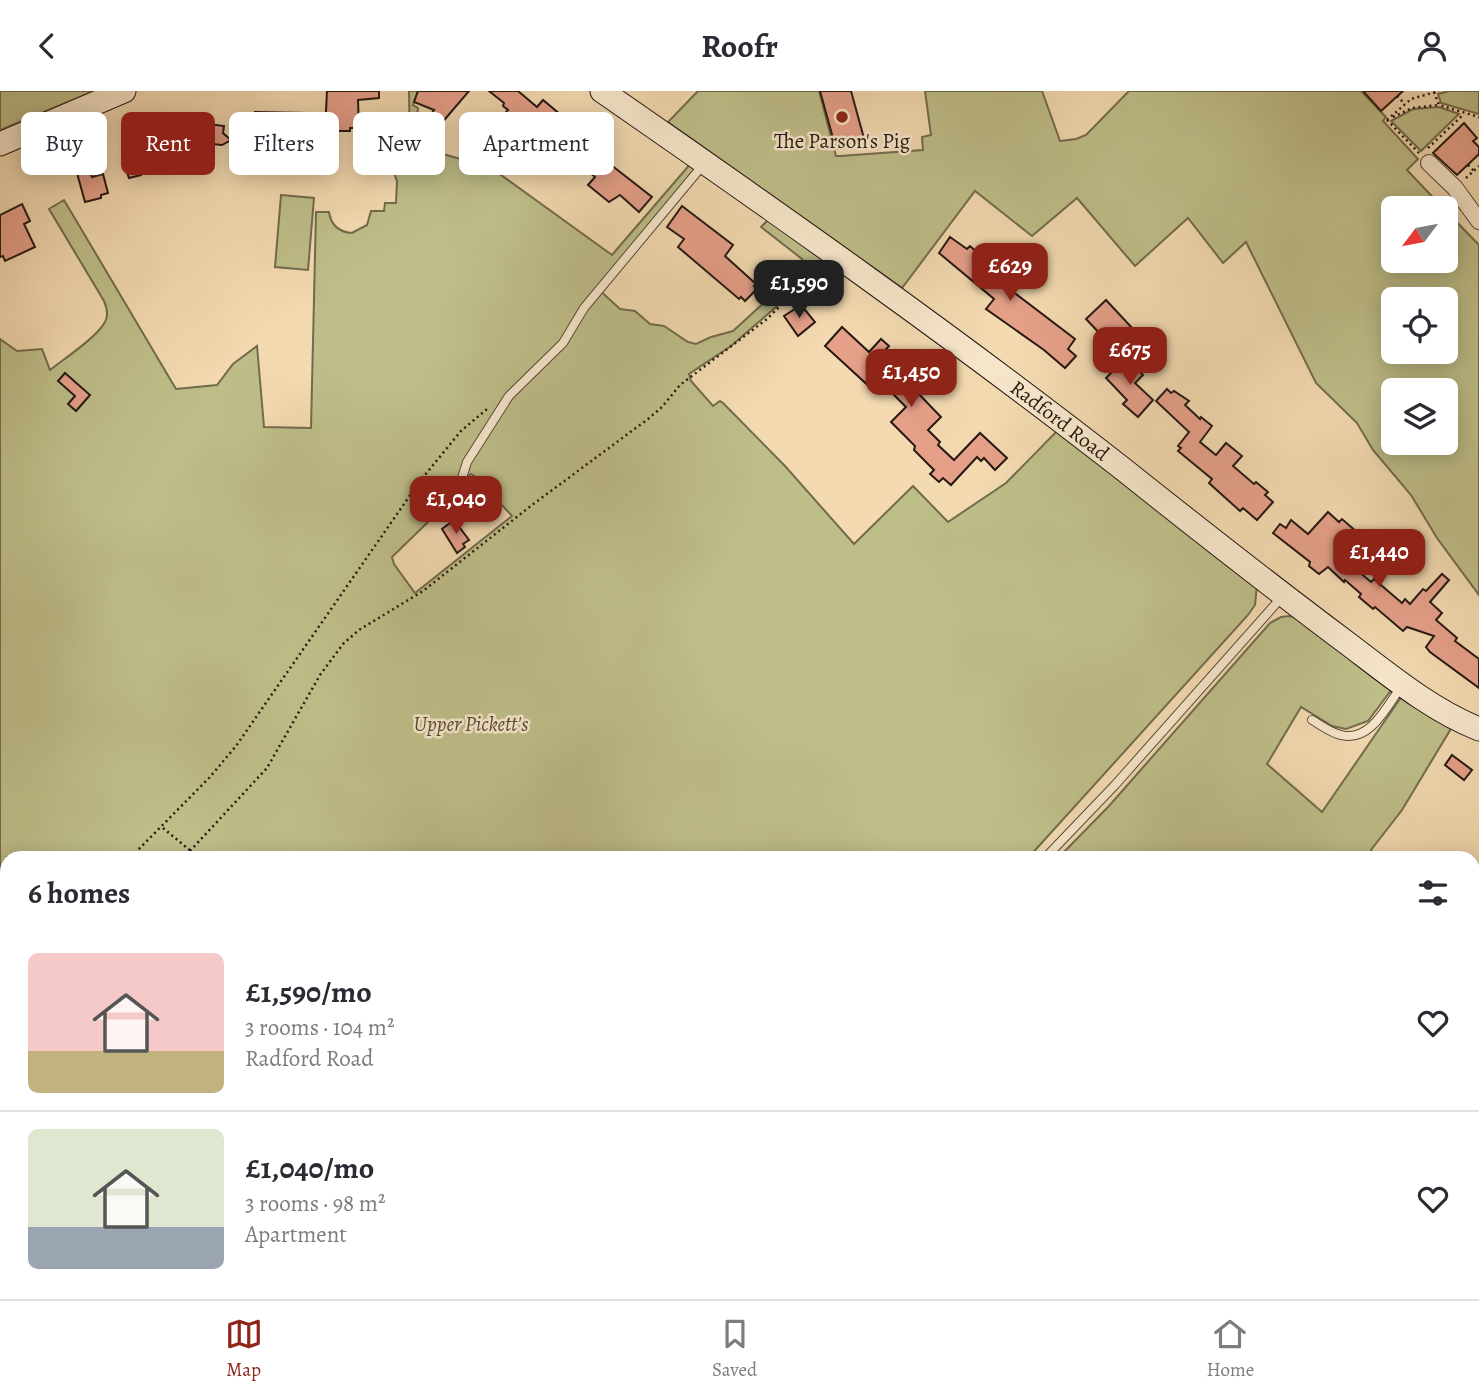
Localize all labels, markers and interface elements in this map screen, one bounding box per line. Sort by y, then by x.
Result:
text: Roofr [701,24,778,68]
icon: back [28,27,66,65]
icon: person [1413,27,1451,65]
marker: The Parson's Pig [834,109,850,125]
chip: Buy [21,112,107,175]
chip: Rent [121,112,215,175]
chip: Filters [229,112,339,175]
chip: New [353,112,445,175]
chip: Apartment [459,112,614,175]
place label: The Parson's Pig [774,127,911,155]
north arrow [1381,196,1458,273]
map controls [1381,196,1458,455]
pin: £629 [969,243,1051,303]
text: £629 [988,250,1032,281]
pin: £1,590 [742,261,856,320]
text: £1,590 [770,267,828,298]
button: locate [1381,287,1458,364]
pin: £675 [1089,327,1171,387]
text: £675 [1109,334,1151,365]
pin: £1,450 [854,349,968,409]
text: £1,450 [882,356,940,387]
street label: Radford Road [1005,374,1116,468]
button: layers [1381,378,1458,455]
pin: £1,040 [399,477,513,536]
text: £1,040 [426,483,486,514]
pin: £1,440 [1322,529,1436,589]
text: £1,440 [1349,536,1409,567]
park label: Upper Pickett's [414,710,528,738]
text: 6 homes [28,873,130,913]
icon: filters [1414,874,1452,912]
text: £1,590/mo [245,972,372,1012]
icon: home [84,981,168,1065]
icon: heart [1414,1004,1452,1042]
text: 3 rooms · 104 m² [245,1012,394,1043]
text: Radford Road [245,1043,374,1074]
text: £1,040/mo [245,1148,374,1188]
icon: home [84,1157,168,1241]
icon: heart [1414,1180,1452,1218]
text: 3 rooms · 98 m² [245,1188,386,1219]
text: Apartment [245,1219,347,1250]
tab: Map [225,1315,263,1383]
tab: Saved [712,1315,757,1383]
tab: Home [1207,1315,1254,1383]

